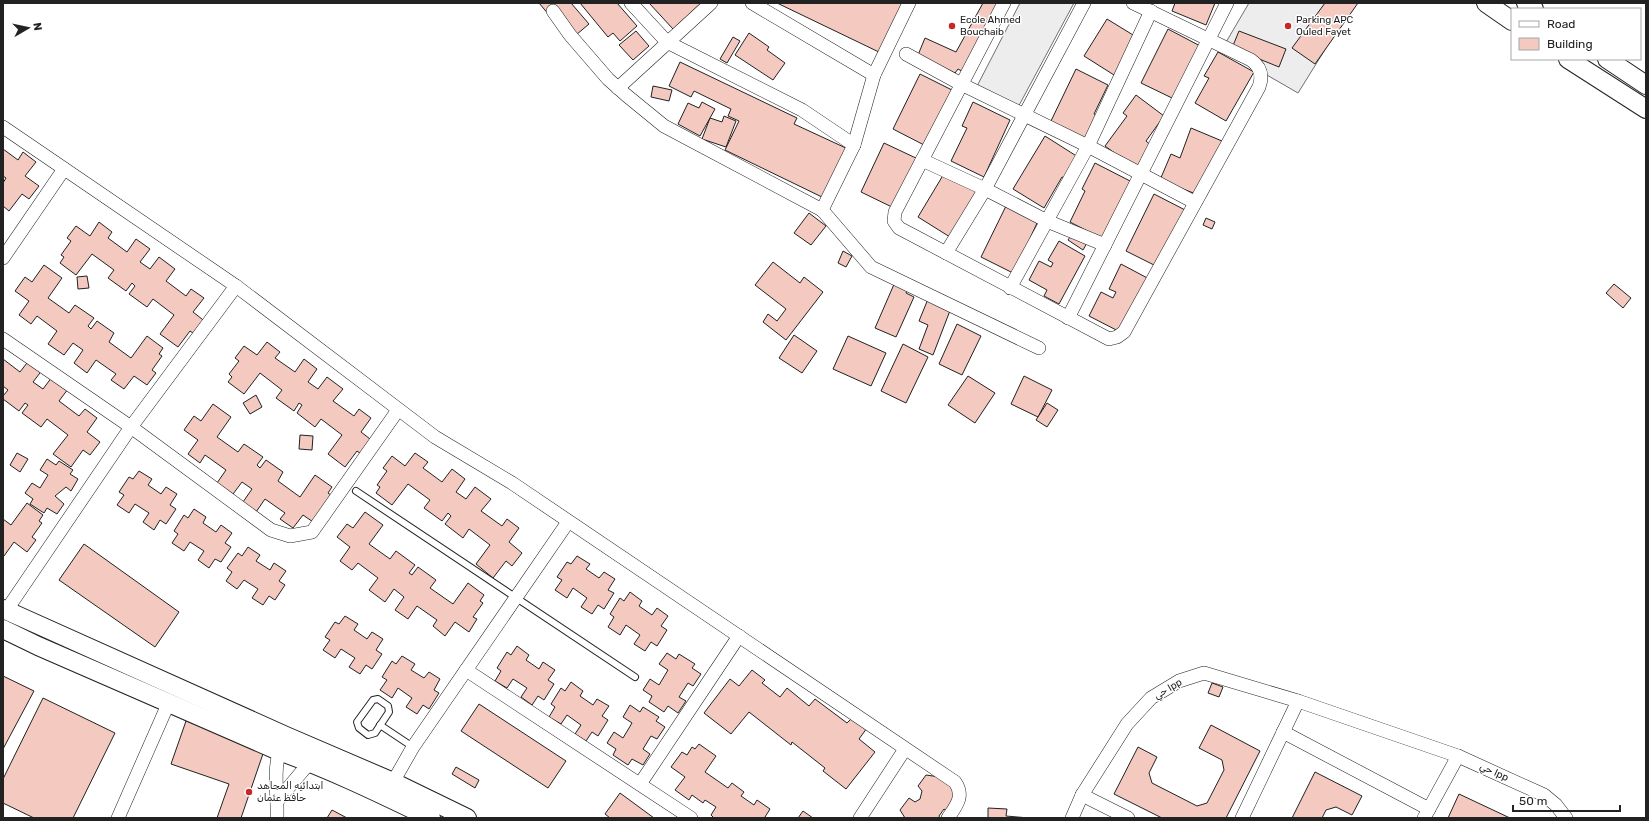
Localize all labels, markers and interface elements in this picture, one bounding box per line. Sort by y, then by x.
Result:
north arrow [8,8,48,48]
legend [1511,8,1641,60]
place label: Ecole Ahmed Bouchaib [960,14,1021,38]
place label: Parking APC Ouled Fayet [1296,14,1354,38]
text: Road [1547,17,1575,31]
marker: Ecole Ahmed Bouchaib [947,21,957,31]
marker: Parking APC Ouled Fayet [1283,21,1293,31]
text: N [30,22,44,32]
text: Building [1547,37,1593,51]
street label: حي lpp [1152,676,1185,704]
street label: حي lpp [1477,760,1510,786]
place label: ابتدائيه المجاهد حافظ عثمان [257,780,323,804]
marker: ابتدائيه المجاهد حافظ عثمان [244,787,254,797]
scale bar [1513,787,1620,813]
text: 50 m [1519,794,1547,808]

